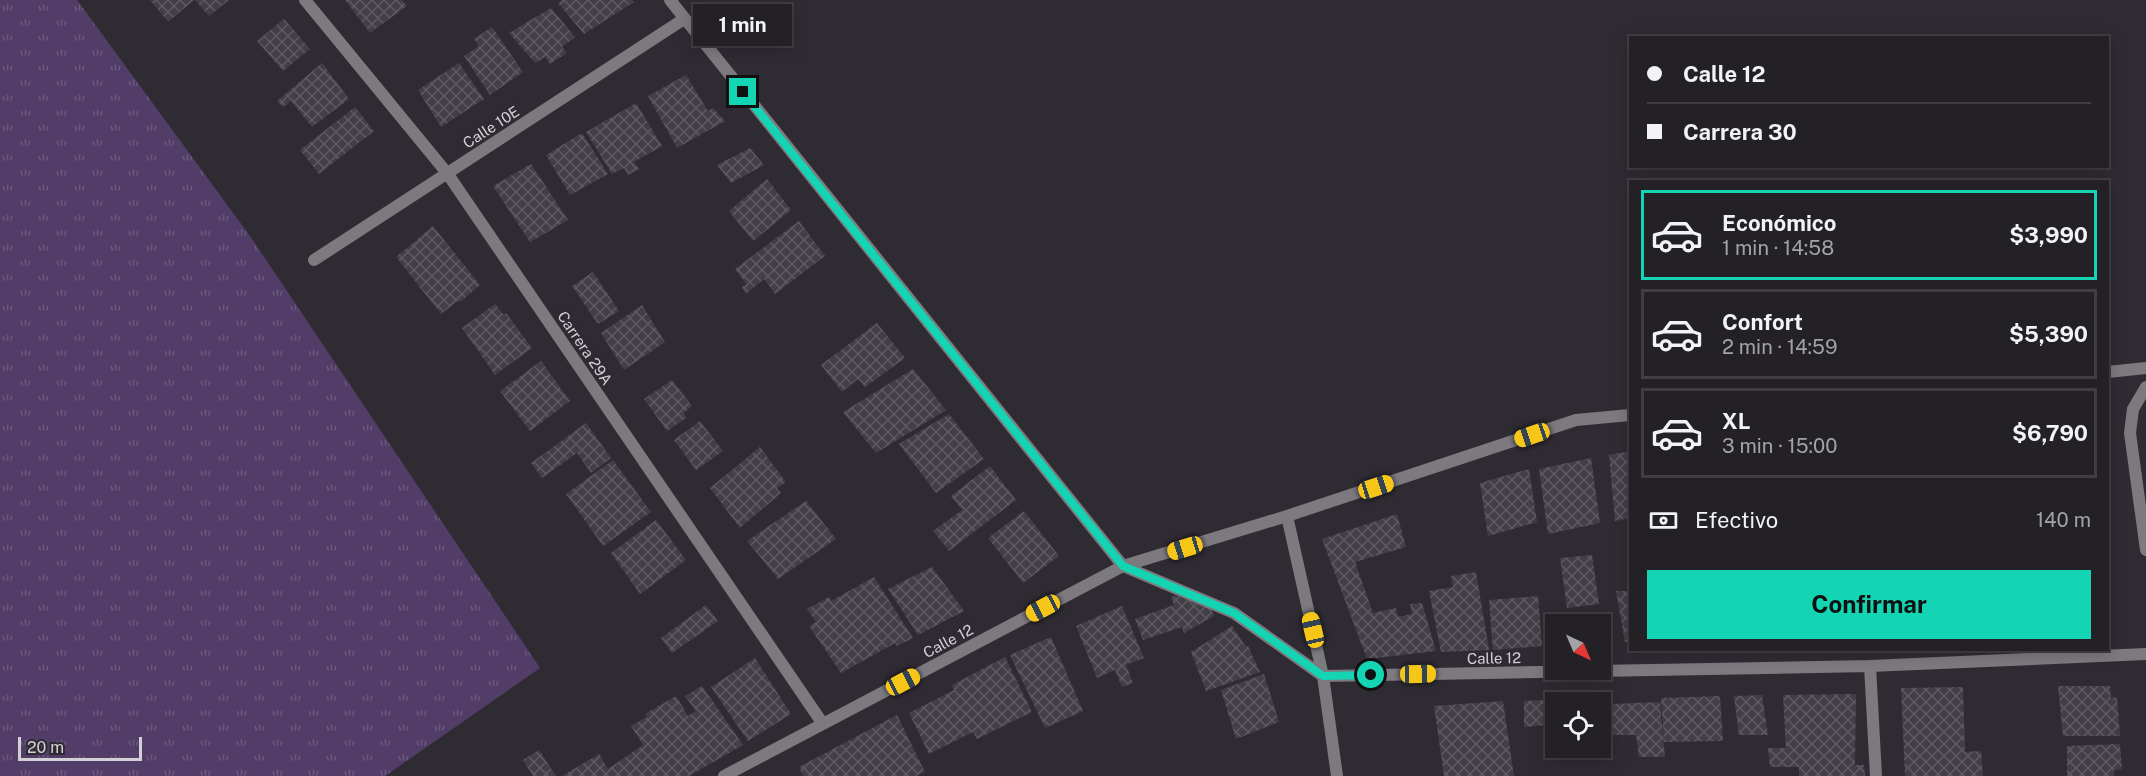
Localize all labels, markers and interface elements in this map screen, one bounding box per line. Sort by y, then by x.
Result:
callout: 1 min [694,5,792,47]
text: 1 min [718,13,767,37]
text: Calle 12 [1683,61,1765,87]
route end [729,78,756,105]
street label: Calle 10E [460,103,522,151]
text: Carrera 30 [1683,119,1797,145]
icon: car [1650,208,1704,262]
text: Económico [1722,210,1837,236]
text: $3,990 [2009,222,2088,248]
text: 1 min · 14:58 [1722,236,1834,260]
icon: car [1650,307,1704,361]
street label: Carrera 29A [554,308,616,388]
text: Confort [1722,309,1803,335]
text: $5,390 [2009,321,2088,347]
text: 2 min · 14:59 [1722,335,1837,359]
icon: car [1650,406,1704,460]
text: XL [1722,408,1750,434]
text: $6,790 [2012,420,2088,446]
car [1512,421,1552,449]
text: 3 min · 15:00 [1722,434,1837,458]
car [1356,473,1396,501]
icon: cash [1647,504,1680,537]
text: Efectivo [1695,507,1778,533]
text: 140 m [2036,508,2091,532]
car [1165,534,1205,562]
button: Confirmar [1647,570,2091,639]
car [1023,592,1063,624]
car [1300,610,1326,650]
north arrow [1545,614,1611,680]
map controls [1545,614,1611,758]
street label: Calle 12 [920,621,976,661]
street label: Calle 12 [1467,649,1521,667]
route start [1357,661,1384,688]
car [1400,665,1436,683]
car [883,666,923,698]
button: locate [1545,692,1611,758]
scale bar [18,734,142,762]
text: 20 m [27,738,64,757]

